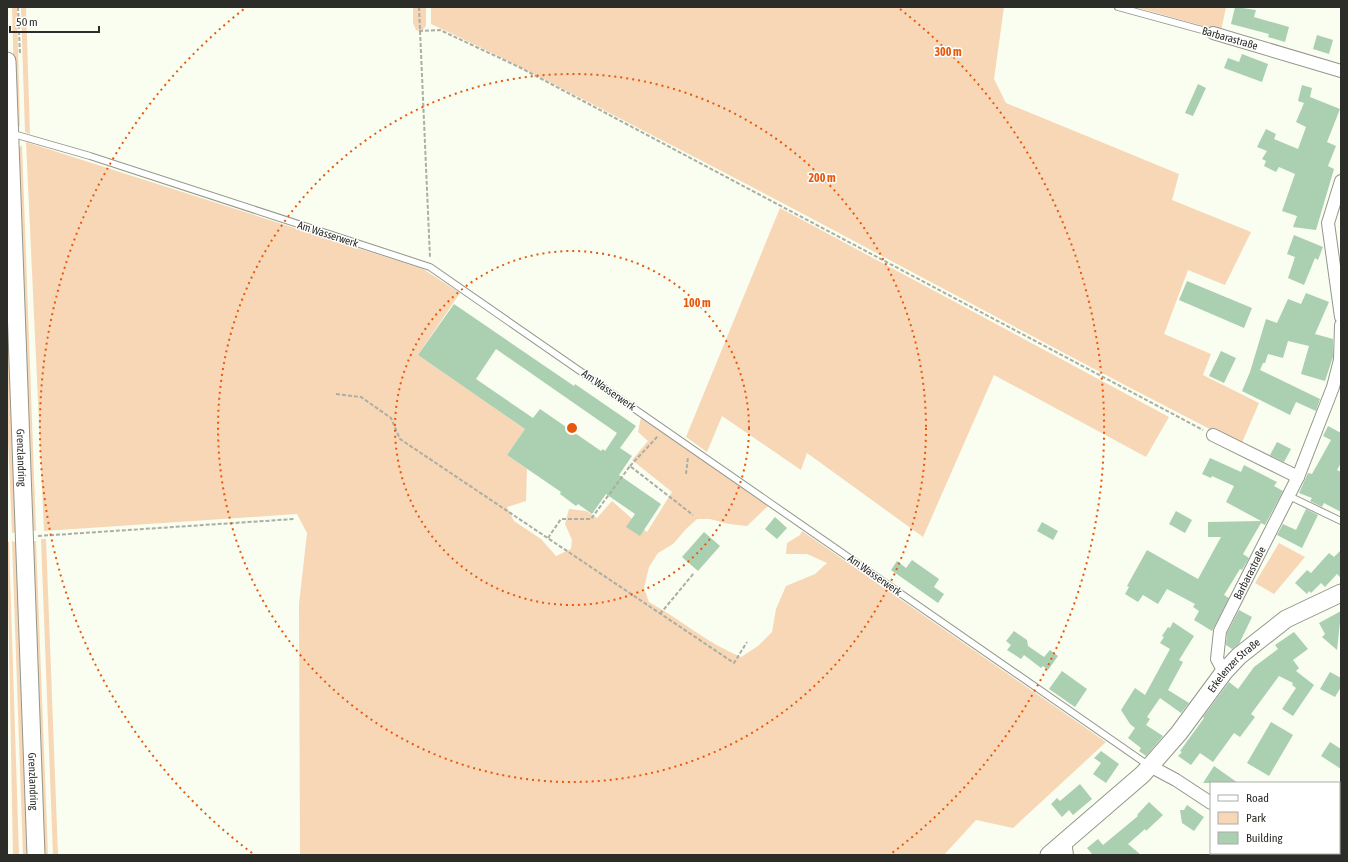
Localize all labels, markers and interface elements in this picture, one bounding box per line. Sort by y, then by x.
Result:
scale bar [10,8,99,34]
text: 50 m [16,15,38,29]
street label: Barbarastraße [1201,24,1259,52]
text: 300 m [934,45,962,59]
text: 200 m [808,171,836,185]
street label: Am Wasserwerk [296,219,360,250]
text: 100 m [683,296,711,310]
street label: Am Wasserwerk [580,367,638,413]
centre of rings [565,421,579,435]
street label: Grenzlandring [14,429,29,487]
street label: Barbarastraße [1231,545,1268,601]
street label: Am Wasserwerk [846,552,904,598]
street label: Erkelenzer Straße [1205,636,1262,695]
street label: Grenzlandring [26,752,40,811]
legend [1210,782,1340,854]
text: Road [1246,791,1269,805]
text: Park [1246,811,1267,825]
text: Building [1246,831,1284,845]

